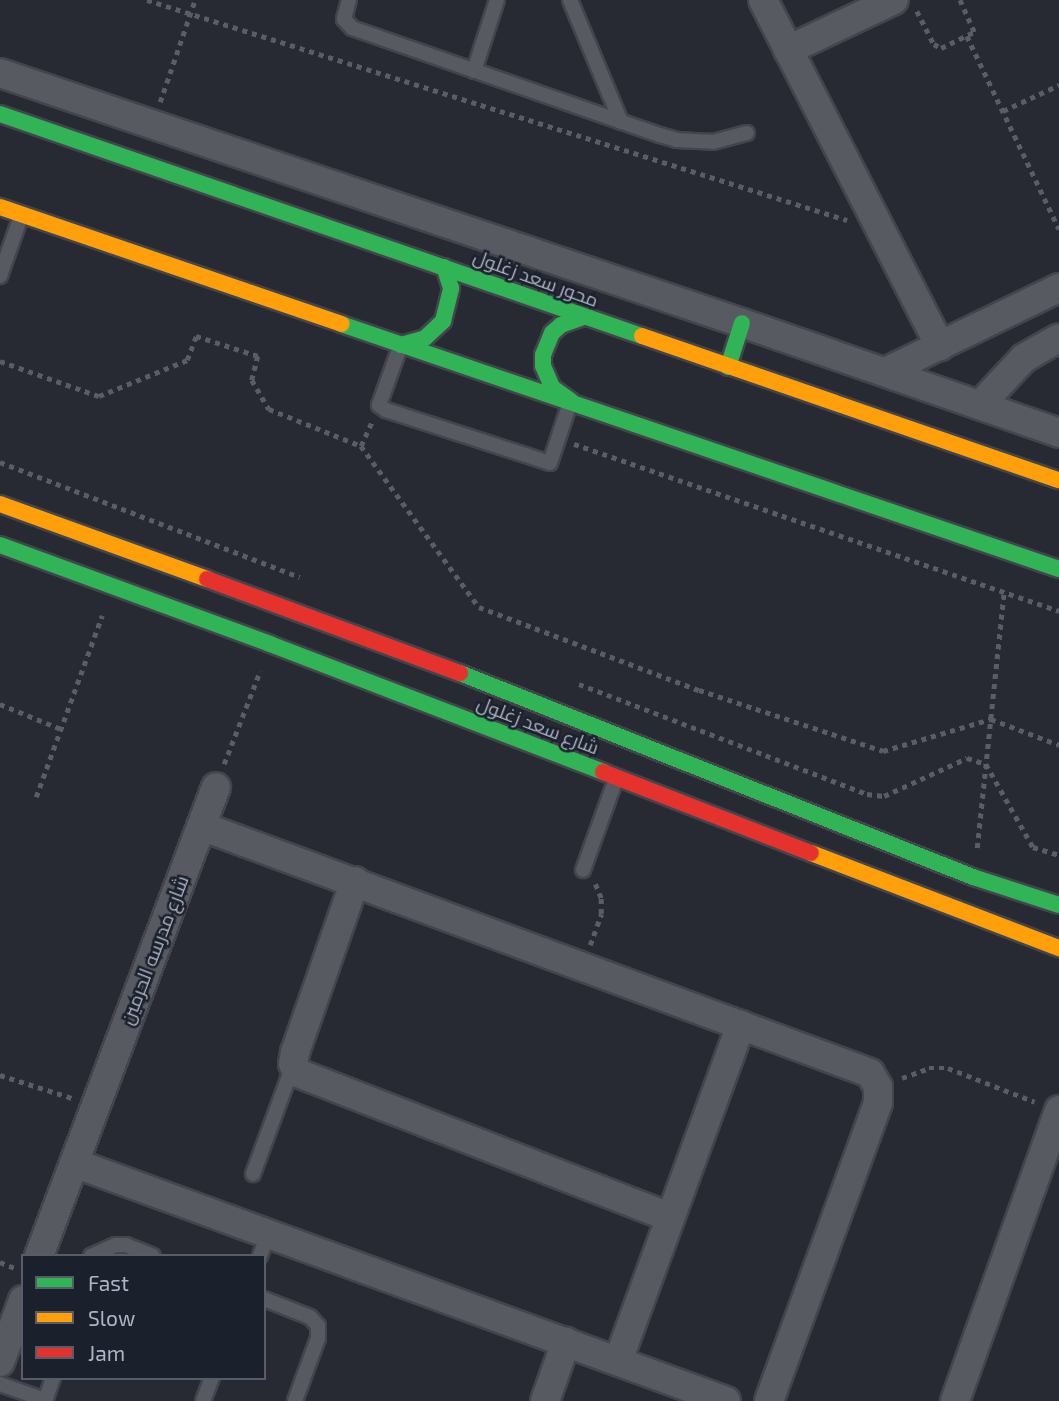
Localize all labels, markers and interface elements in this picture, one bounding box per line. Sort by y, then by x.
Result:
street label: محور سعد زغلول [470,245,602,311]
street label: شارع سعد زغلول [474,691,602,759]
street label: شارع مدرسه الحرمين [115,872,193,1028]
legend [21,1254,266,1380]
text: Fast [88,1270,129,1295]
text: Slow [88,1305,135,1330]
text: Jam [88,1340,125,1365]

